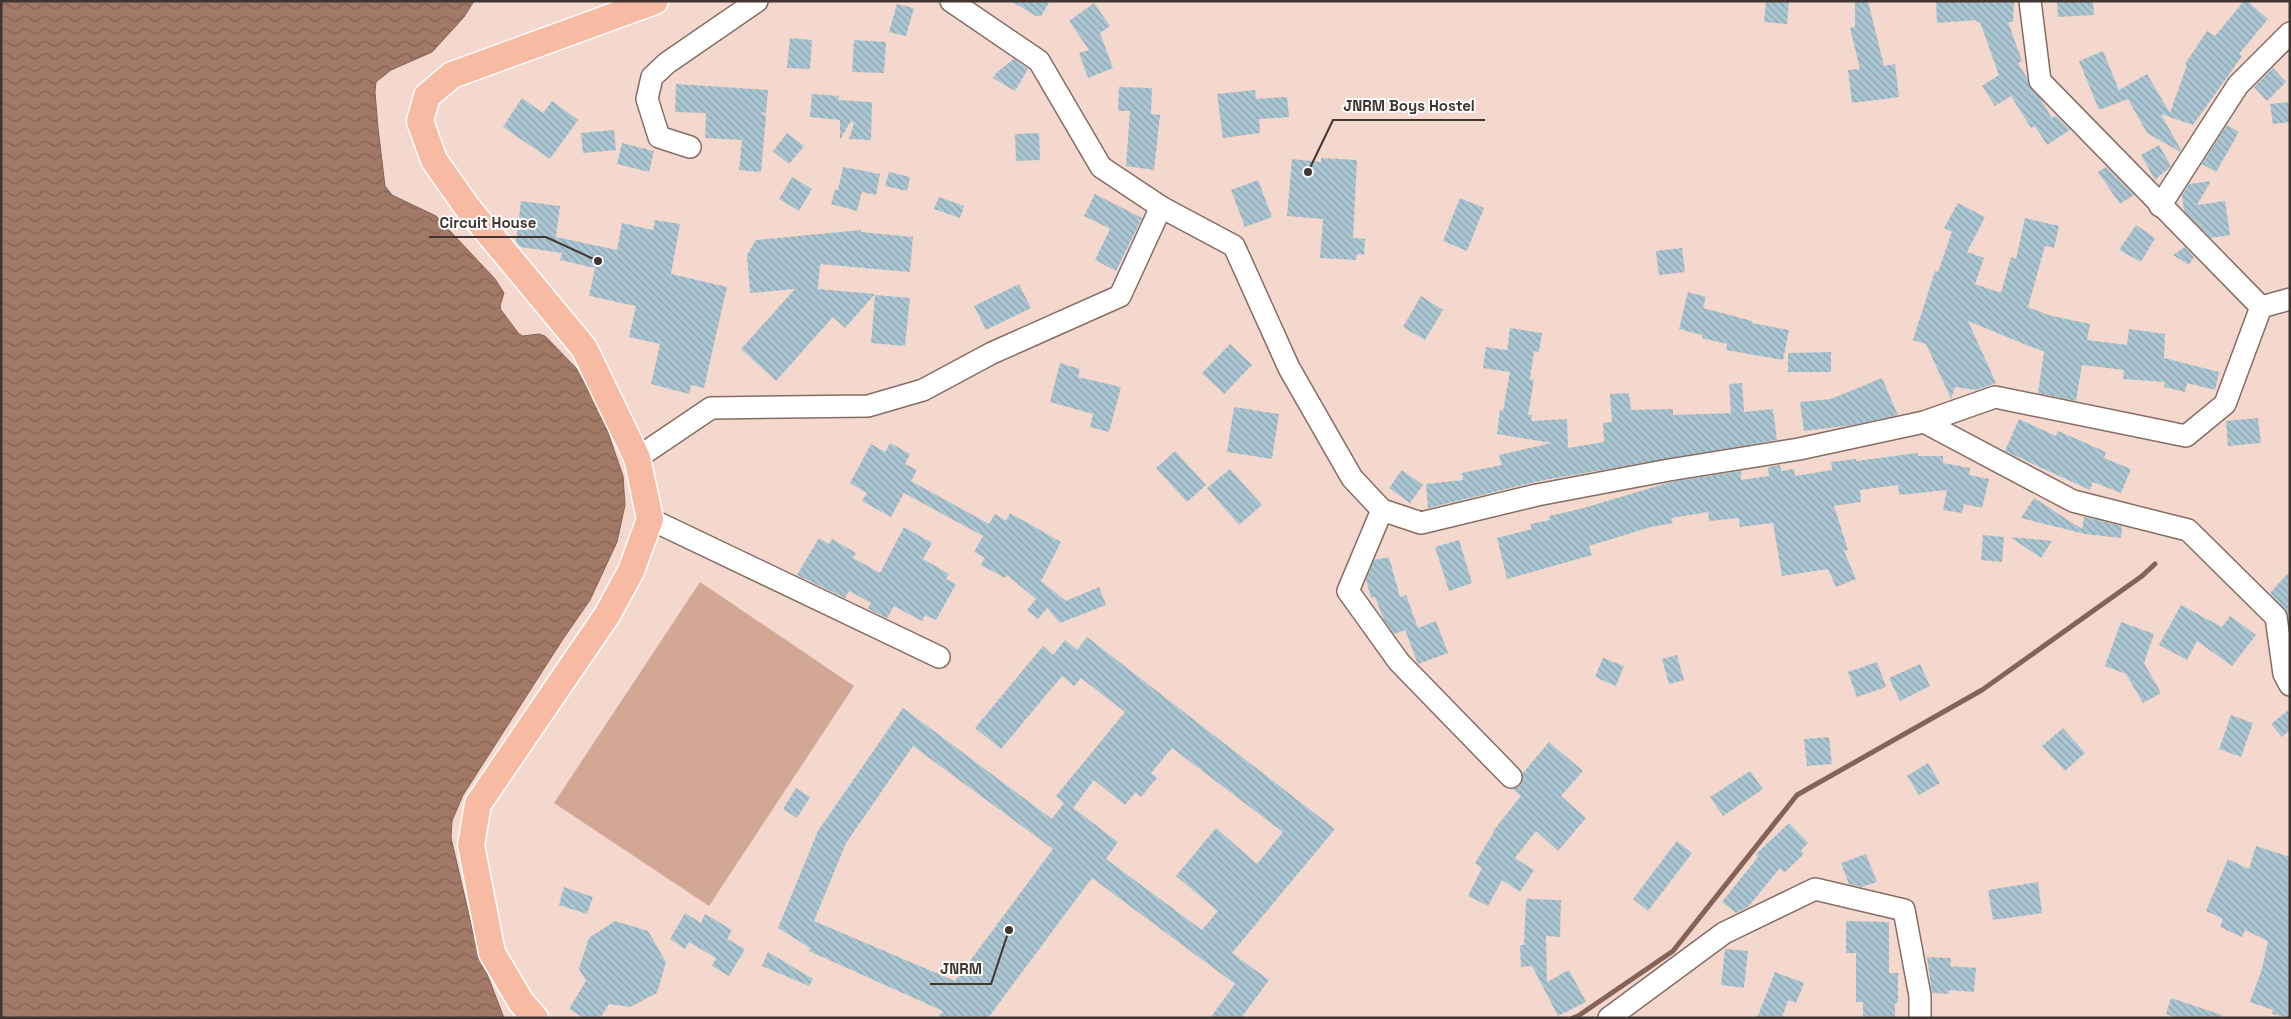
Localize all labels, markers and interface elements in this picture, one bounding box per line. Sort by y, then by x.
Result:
callout: JNRM Boys Hostel [1333,90,1485,120]
text: JNRM Boys Hostel [1343,96,1475,115]
callout: Circuit House [429,207,546,237]
text: Circuit House [440,213,537,232]
callout: JNRM [930,954,991,984]
text: JNRM [940,959,982,978]

